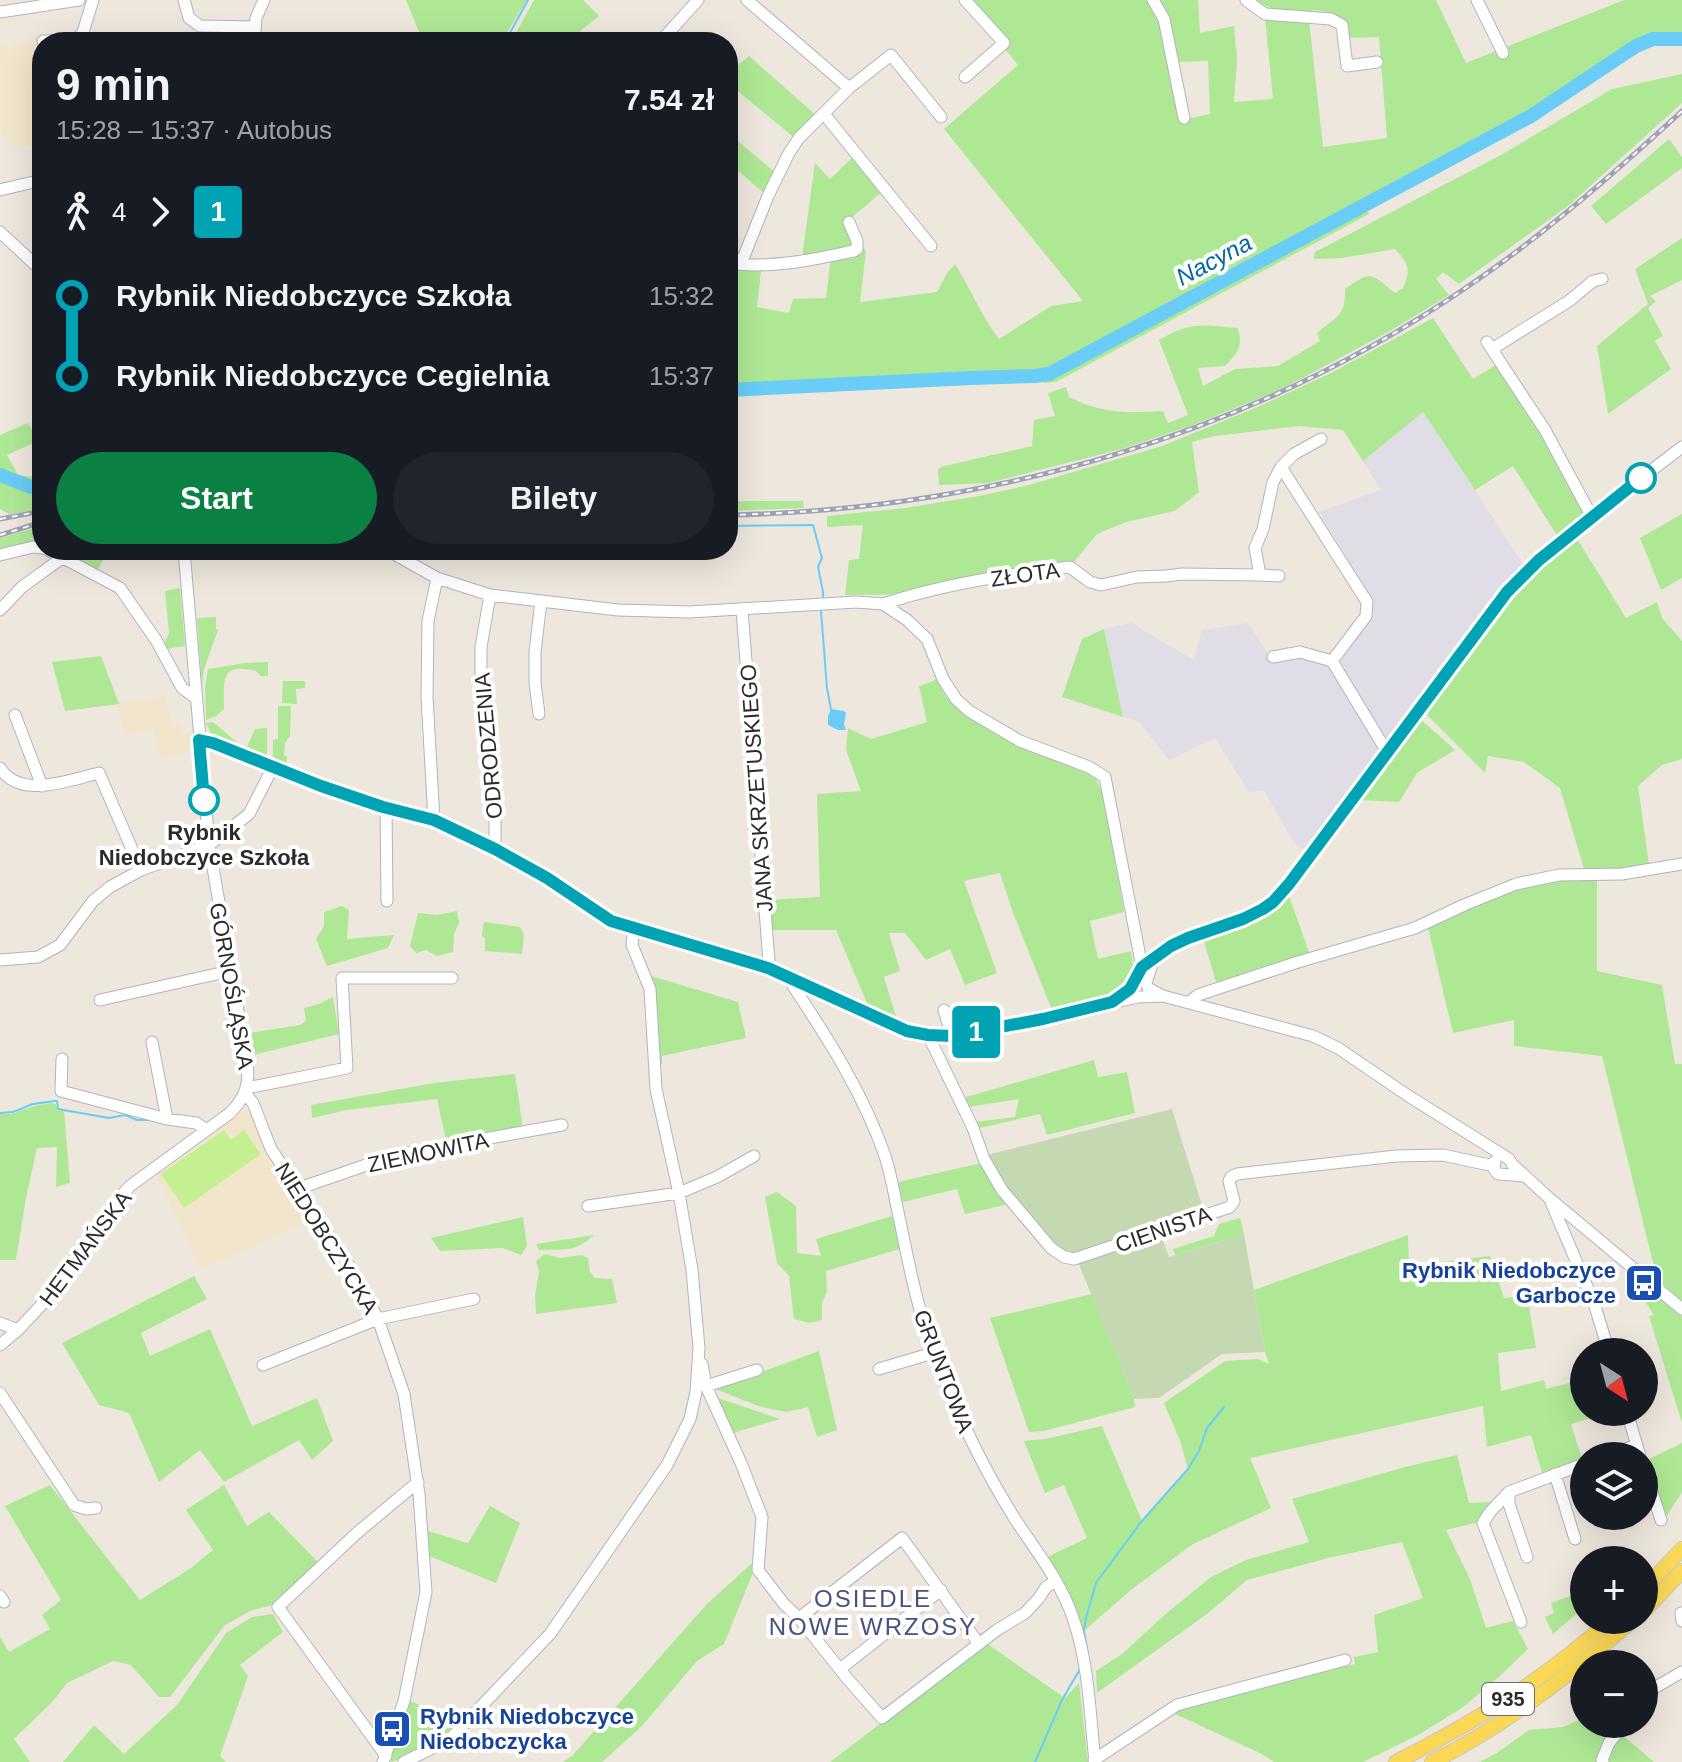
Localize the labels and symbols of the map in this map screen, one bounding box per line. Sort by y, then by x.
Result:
water label: Nacyna [1172,229,1256,291]
unlabelled marker [1626,463,1656,493]
street label: ZŁOTA [989,557,1061,592]
street label: JANA SKRZETUSKIEGO [735,663,778,913]
street label: ODRODZENIA [470,671,507,820]
marker: Rybnik Niedobczyce Szkoła [189,785,219,815]
place label: Rybnik Niedobczyce Szkoła [99,820,310,870]
street label: GÓRNOŚLĄSKA [205,901,259,1072]
line badge: 1 [950,1006,1002,1058]
street label: ZIEMOWITA [365,1127,491,1178]
street label: NIEDOBCZYCKA [270,1158,383,1319]
street label: HETMAŃSKA [34,1186,137,1310]
street label: CIENISTA [1112,1201,1215,1258]
place label: Rybnik Niedobczyce Garbocze [1402,1258,1616,1308]
bus stop icon: Rybnik Niedobczyce Garbocze [1623,1262,1665,1304]
street label: GRUNTOWA [909,1306,979,1436]
north arrow [1570,1338,1658,1426]
district label: OSIEDLE NOWE WRZOSY [769,1585,977,1640]
road number: 935 [1482,1683,1534,1715]
place label: Rybnik Niedobczyce Niedobczycka [420,1704,634,1754]
bus stop icon: Rybnik Niedobczyce Niedobczycka [371,1708,413,1750]

